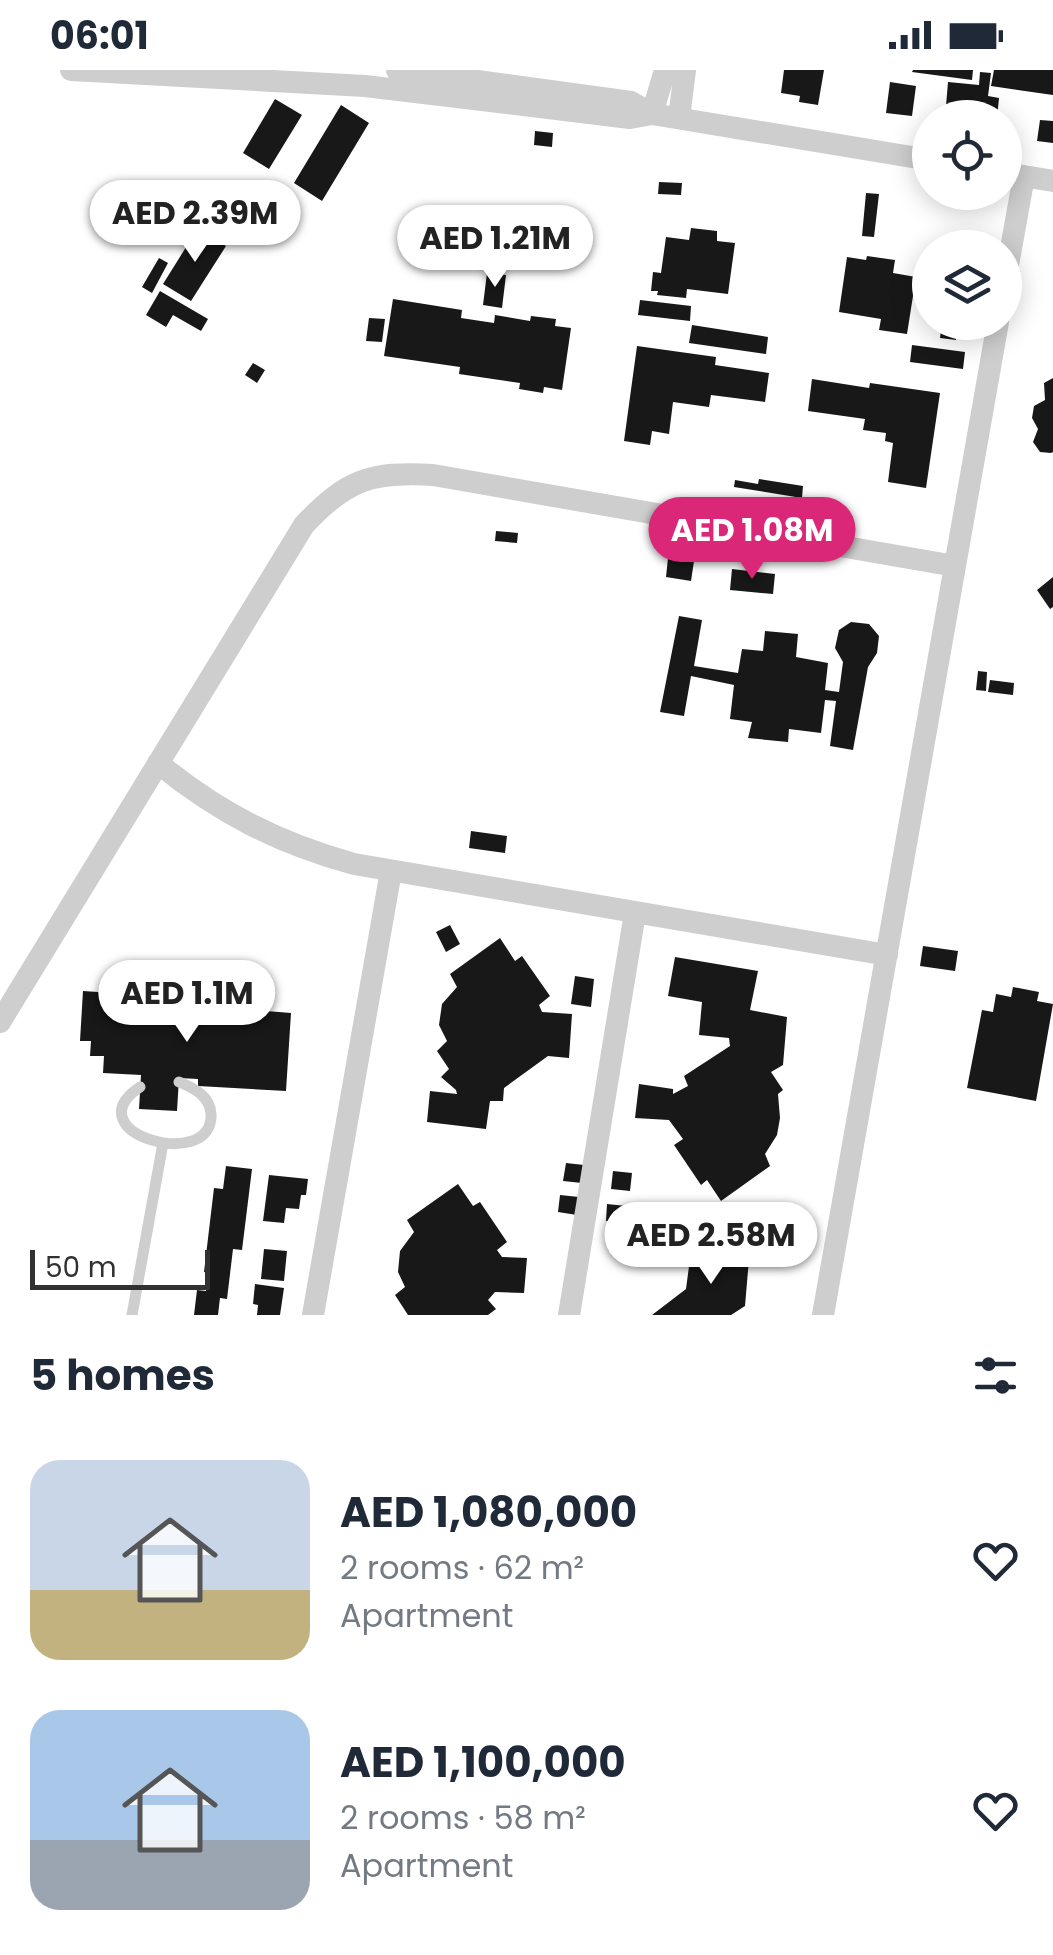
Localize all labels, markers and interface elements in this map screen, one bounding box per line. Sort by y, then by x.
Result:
text: 06:01 [50,9,149,62]
map controls [912,100,1022,340]
button: locate [912,100,1022,210]
pin: AED 2.39M [81,180,309,265]
text: AED 2.39M [112,190,278,235]
pin: AED 1.21M [381,205,609,290]
text: AED 1.21M [419,215,571,260]
button: layers [912,230,1022,340]
pin: AED 1.08M [638,497,866,582]
text: AED 1.08M [671,507,833,552]
pin: AED 1.1M [84,960,290,1045]
text: AED 1.1M [120,970,254,1015]
pin: AED 2.58M [597,1202,825,1287]
text: AED 2.58M [626,1212,796,1257]
scale bar [30,1245,210,1290]
text: 50 m [45,1248,116,1287]
text: 5 homes [30,1346,215,1405]
icon: filters [968,1348,1023,1403]
text: AED 1,080,000 [340,1483,637,1542]
icon: home [110,1500,230,1620]
icon: heart [968,1533,1023,1588]
text: 2 rooms · 62 m² [340,1545,584,1590]
text: Apartment [340,1593,513,1638]
text: AED 1,100,000 [340,1733,626,1792]
icon: home [110,1750,230,1870]
icon: heart [968,1783,1023,1838]
text: 2 rooms · 58 m² [340,1795,586,1840]
text: Apartment [340,1843,513,1888]

